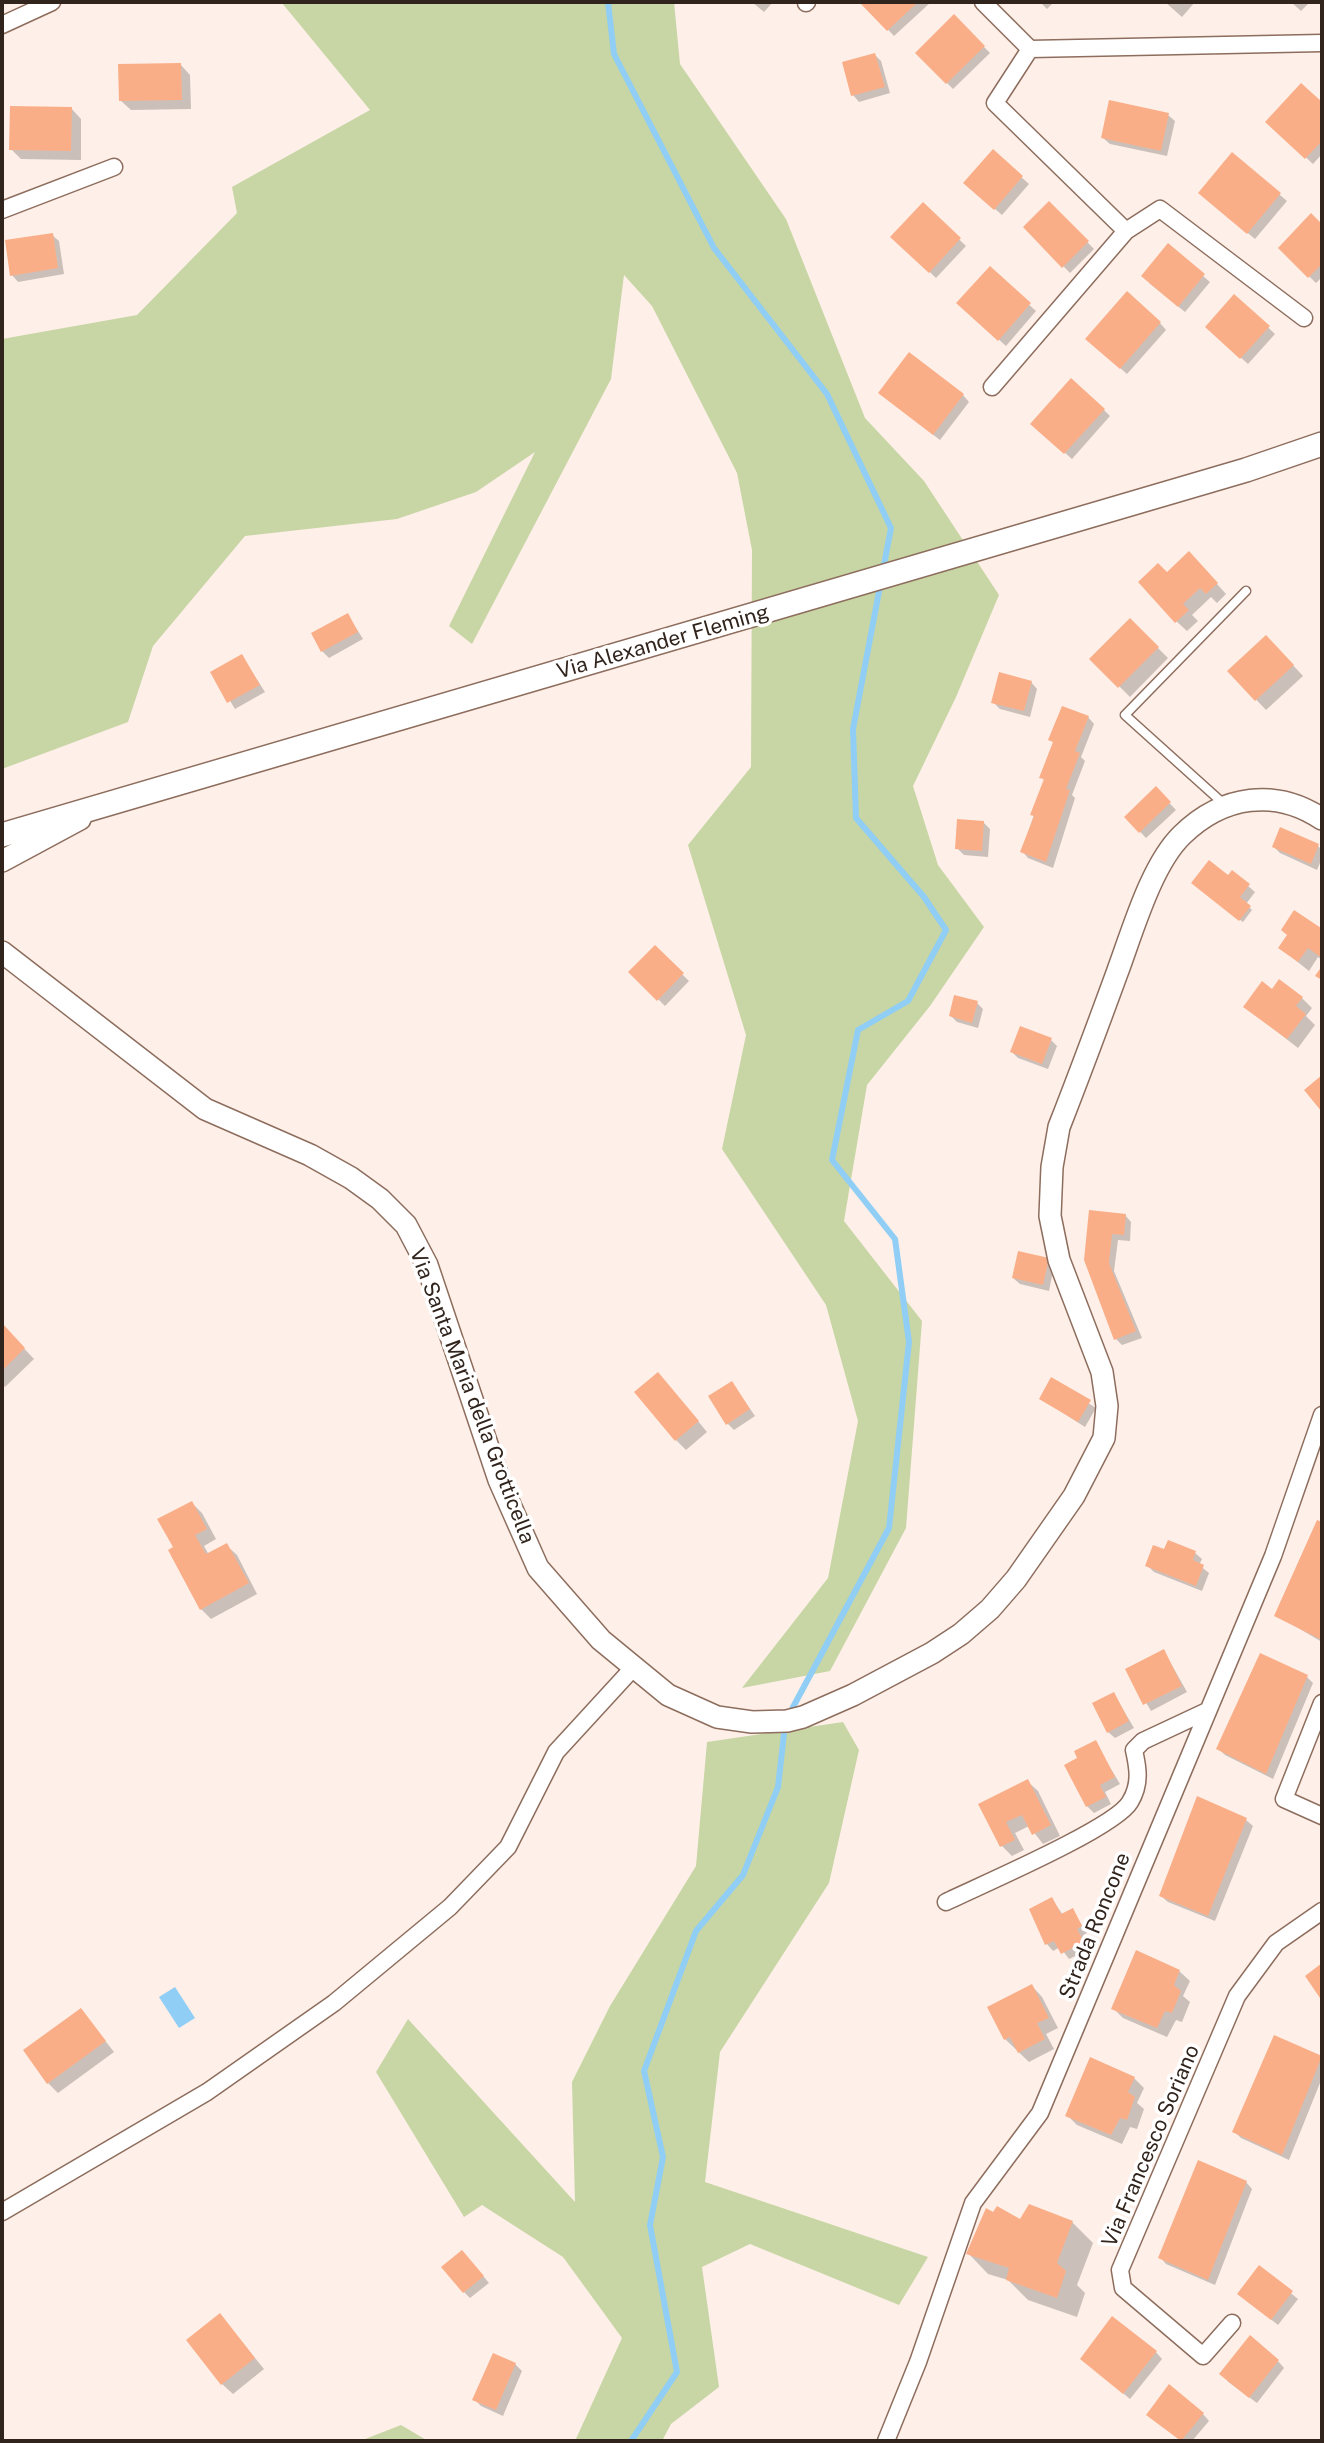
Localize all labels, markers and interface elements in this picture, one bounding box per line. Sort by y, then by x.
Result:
street label: Via Alexander Fleming [554,600,772,684]
street label: Via Santa Maria della Grotticella [404,1245,540,1547]
street label: Strada Roncone [1054,1849,1136,2003]
street label: Via Francesco Soriano [1097,2041,1205,2251]

